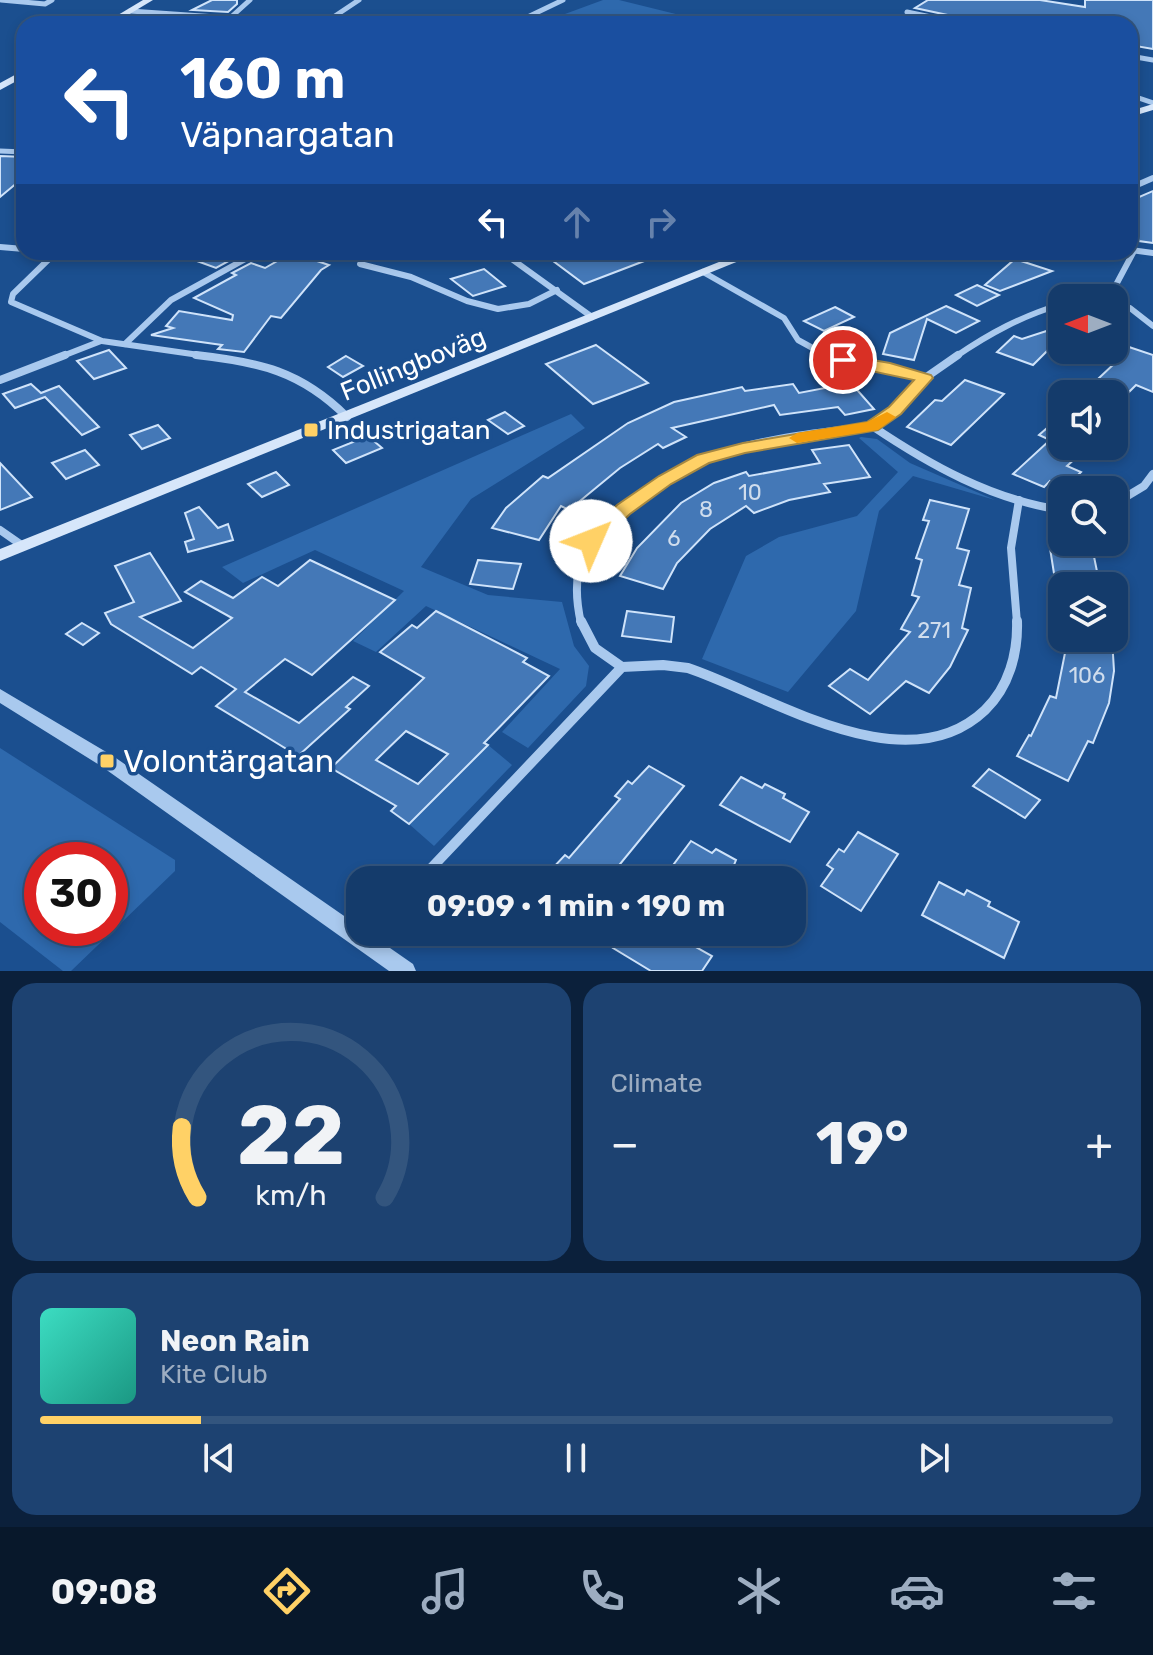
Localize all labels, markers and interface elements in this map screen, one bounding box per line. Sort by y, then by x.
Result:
text: 160 m [180,46,346,112]
icon: left [48,48,152,152]
text: Väpnargatan [180,113,395,156]
icon: left [471,200,515,244]
icon: ahead [555,200,599,244]
icon: right [639,200,683,244]
north arrow [1048,284,1128,364]
map controls [1048,284,1128,652]
street label: Follingboväg [336,321,490,408]
pin [809,326,877,394]
icon: arrive [821,338,865,382]
button: sound [1048,380,1128,460]
place label: Industrigatan [327,415,491,446]
marker: Industrigatan [302,421,320,439]
button: search [1048,476,1128,556]
house number: 10 [738,479,762,506]
house number: 8 [699,496,713,523]
position arrow [549,499,633,583]
house number: 6 [667,525,681,552]
button: layers [1048,572,1128,652]
house number: 271 [917,617,951,644]
house number: 106 [1069,662,1105,689]
place label: Volontärgatan [123,742,334,780]
marker: Volontärgatan [98,752,116,770]
speed limit sign: 30 [24,842,128,946]
text: 09:09 · 1 min · 190 m [427,888,725,924]
text: Climate [611,1068,703,1099]
text: 22 [237,1086,345,1185]
text: 19° [816,1108,909,1179]
text: − [611,1118,639,1170]
text: + [1086,1118,1113,1170]
text: km/h [256,1178,327,1212]
text: Neon Rain [160,1323,310,1359]
text: Kite Club [160,1359,268,1390]
icon: previous [197,1436,241,1480]
icon: pause [554,1436,598,1480]
icon: next [912,1436,956,1480]
icon: directions [259,1563,315,1619]
icon: music [417,1563,473,1619]
icon: phone [574,1563,630,1619]
icon: climate [731,1563,787,1619]
icon: car [889,1563,945,1619]
icon: filters [1046,1563,1102,1619]
text: 09:08 [51,1570,158,1613]

